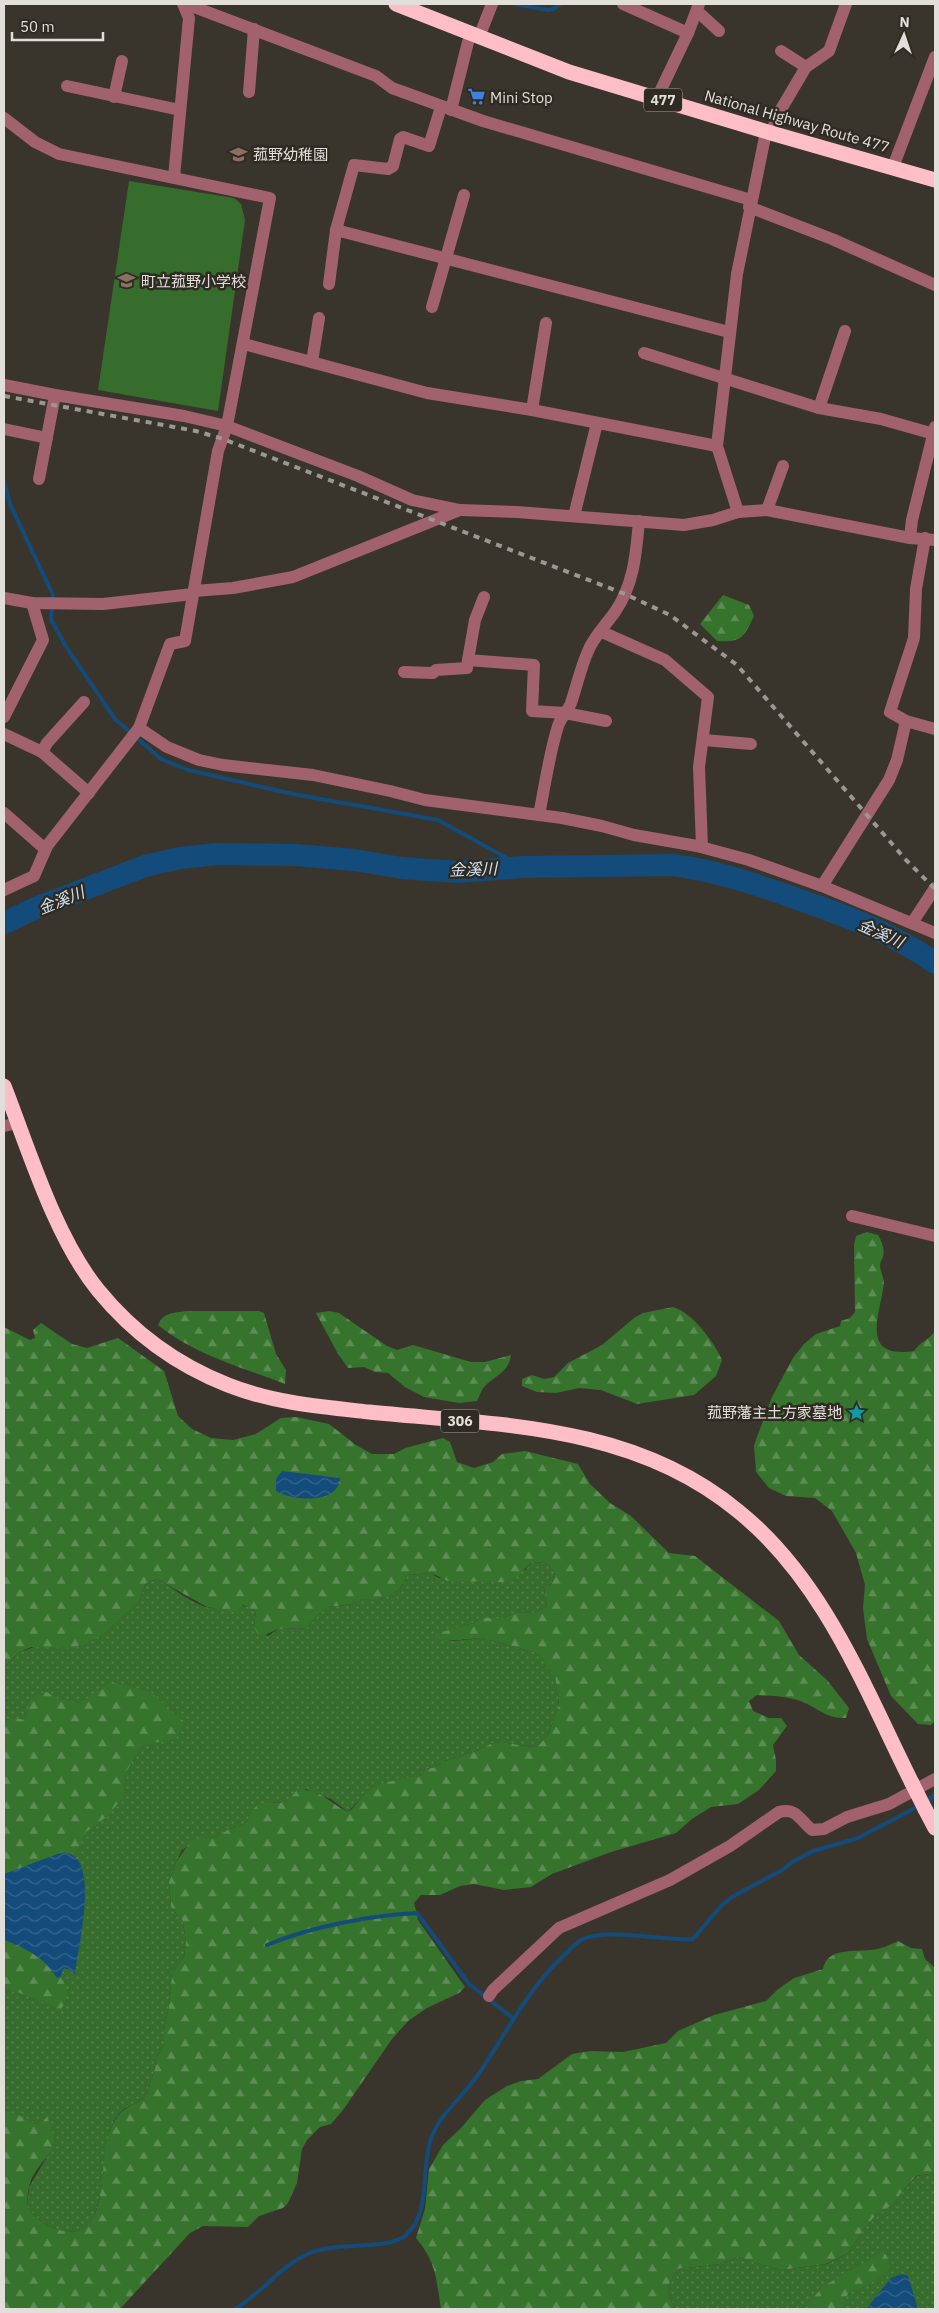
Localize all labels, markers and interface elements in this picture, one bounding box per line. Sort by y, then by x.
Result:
scale bar [12,10,104,42]
north arrow [879,10,929,60]
text: N [899,13,910,31]
text: 50 m [20,17,55,36]
street label: National Highway Route 477 [702,85,892,157]
supermarket icon: Mini Stop [466,87,486,107]
place label: Mini Stop [490,88,553,107]
road number: 477 [644,88,682,112]
school or university icon: 菰野幼稚園 [229,144,249,164]
place label: 菰野幼稚園 [253,145,328,164]
school or university icon: 町立菰野小学校 [117,271,137,291]
place label: 町立菰野小学校 [141,272,246,291]
water label: 金溪川 [449,858,499,880]
water label: 金溪川 [35,881,89,918]
water label: 金溪川 [855,914,909,953]
place icon: 菰野藩主土方家墓地 [846,1402,866,1422]
place label: 菰野藩主土方家墓地 [707,1403,842,1422]
road number: 306 [441,1410,479,1432]

